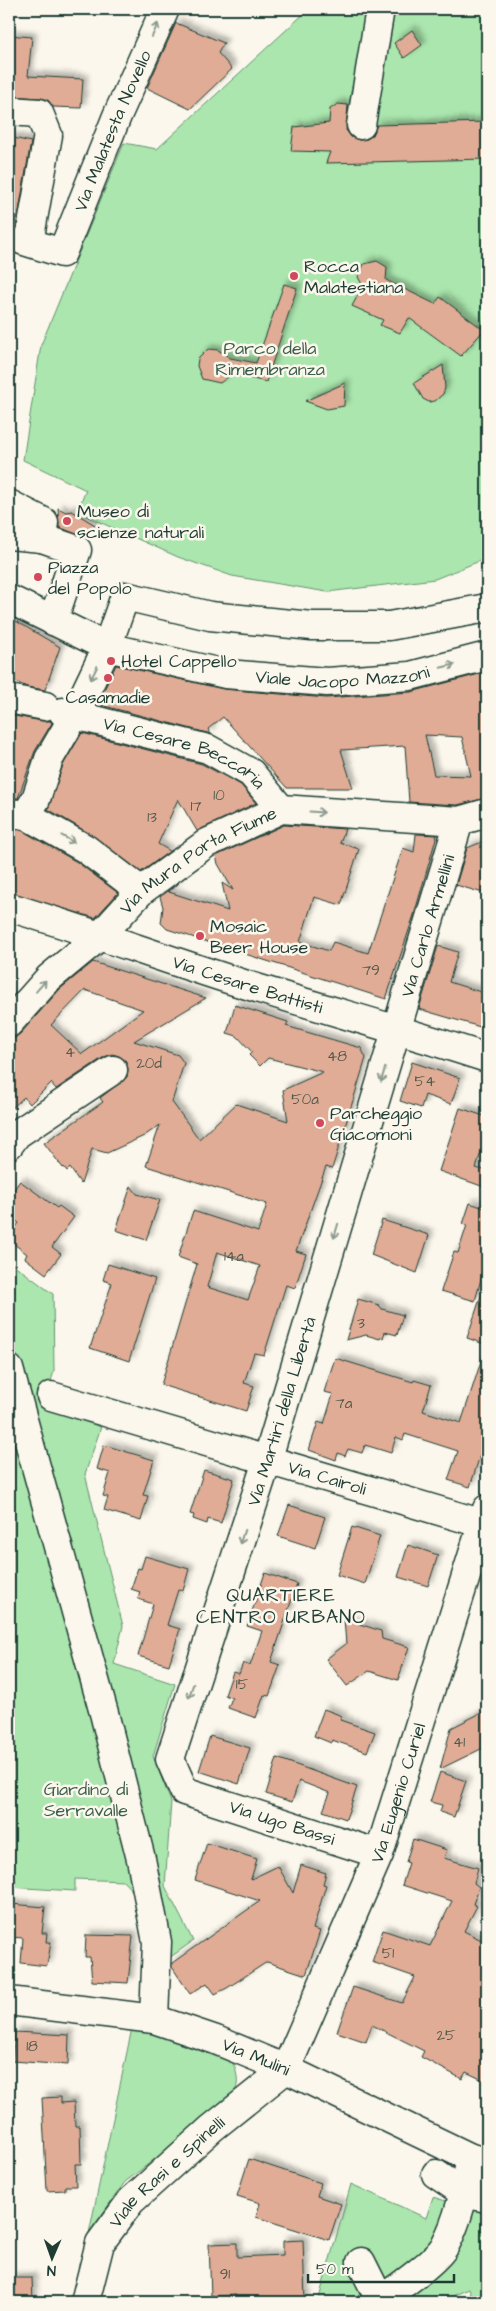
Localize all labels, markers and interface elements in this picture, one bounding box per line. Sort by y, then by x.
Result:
one-way arrow [151,23,161,38]
street label: Via Malatesta Novello [67,46,157,215]
place label: Rocca Malatestiana [304,254,403,300]
marker: Rocca Malatestiana [288,270,300,282]
park label: Parco della Rimembranza [215,336,325,382]
place label: Museo di scienze naturali [77,499,204,545]
marker: Museo di scienze naturali [61,515,73,527]
place label: Piazza del Popolo [48,555,132,601]
marker: Piazza del Popolo [32,571,44,583]
place label: Hotel Cappello [121,649,237,674]
marker: Hotel Cappello [105,655,117,667]
street label: Viale Jacopo Mazzoni [255,659,432,695]
one-way arrow [440,661,456,670]
one-way arrow [89,665,98,680]
marker: Casamadie [102,672,114,684]
place label: Casamadie [66,685,151,710]
street label: Via Cesare Beccaria [100,710,272,794]
house number: 10 [213,785,225,806]
house number: 17 [190,796,202,817]
street label: Via Mura Porta Fiume [113,800,281,920]
house number: 13 [147,807,157,828]
one-way arrow [309,807,325,816]
one-way arrow [61,835,75,845]
street label: Via Carlo Armellini [394,851,461,1000]
place label: Mosaic Beer House [210,914,309,960]
marker: Mosaic Beer House [194,930,206,942]
street label: Via Cesare Battisti [169,949,326,1020]
house number: 79 [362,960,380,981]
one-way arrow [35,980,47,993]
house number: 4 [65,1042,75,1063]
house number: 48 [327,1046,347,1067]
house number: 20d [136,1053,162,1074]
one-way arrow [377,1067,387,1083]
house number: 54 [415,1071,435,1092]
house number: 50a [291,1089,319,1110]
place label: Parcheggio Giacomoni [330,1101,422,1147]
marker: Parcheggio Giacomoni [314,1117,326,1129]
one-way arrow [330,1223,340,1239]
house number: 14a [224,1246,244,1267]
house number: 3 [357,1313,365,1334]
street label: Via Martiri della Libertà [241,1314,322,1509]
house number: 7a [336,1393,353,1414]
street label: Via Cairoli [285,1454,370,1501]
one-way arrow [237,1528,246,1544]
district label: QUARTIERE CENTRO URBANO [196,1582,366,1631]
house number: 15 [236,1674,249,1695]
one-way arrow [186,1683,195,1698]
street label: Via Eugenio Curiel [364,1720,432,1867]
house number: 41 [453,1732,465,1753]
park label: Giardino di Serravalle [44,1777,129,1823]
street label: Via Ugo Bassi [226,1794,338,1853]
house number: 51 [382,1943,394,1964]
house number: 25 [436,2025,456,2046]
street label: Via Mulini [218,2031,295,2082]
house number: 18 [26,2036,38,2057]
street label: Viale Rasi e Spinelli [103,2110,230,2233]
north arrow [28,2234,78,2284]
scale bar [308,2251,455,2283]
text: 50 m [316,2259,354,2280]
text: N [47,2260,56,2280]
house number: 91 [220,2264,230,2285]

